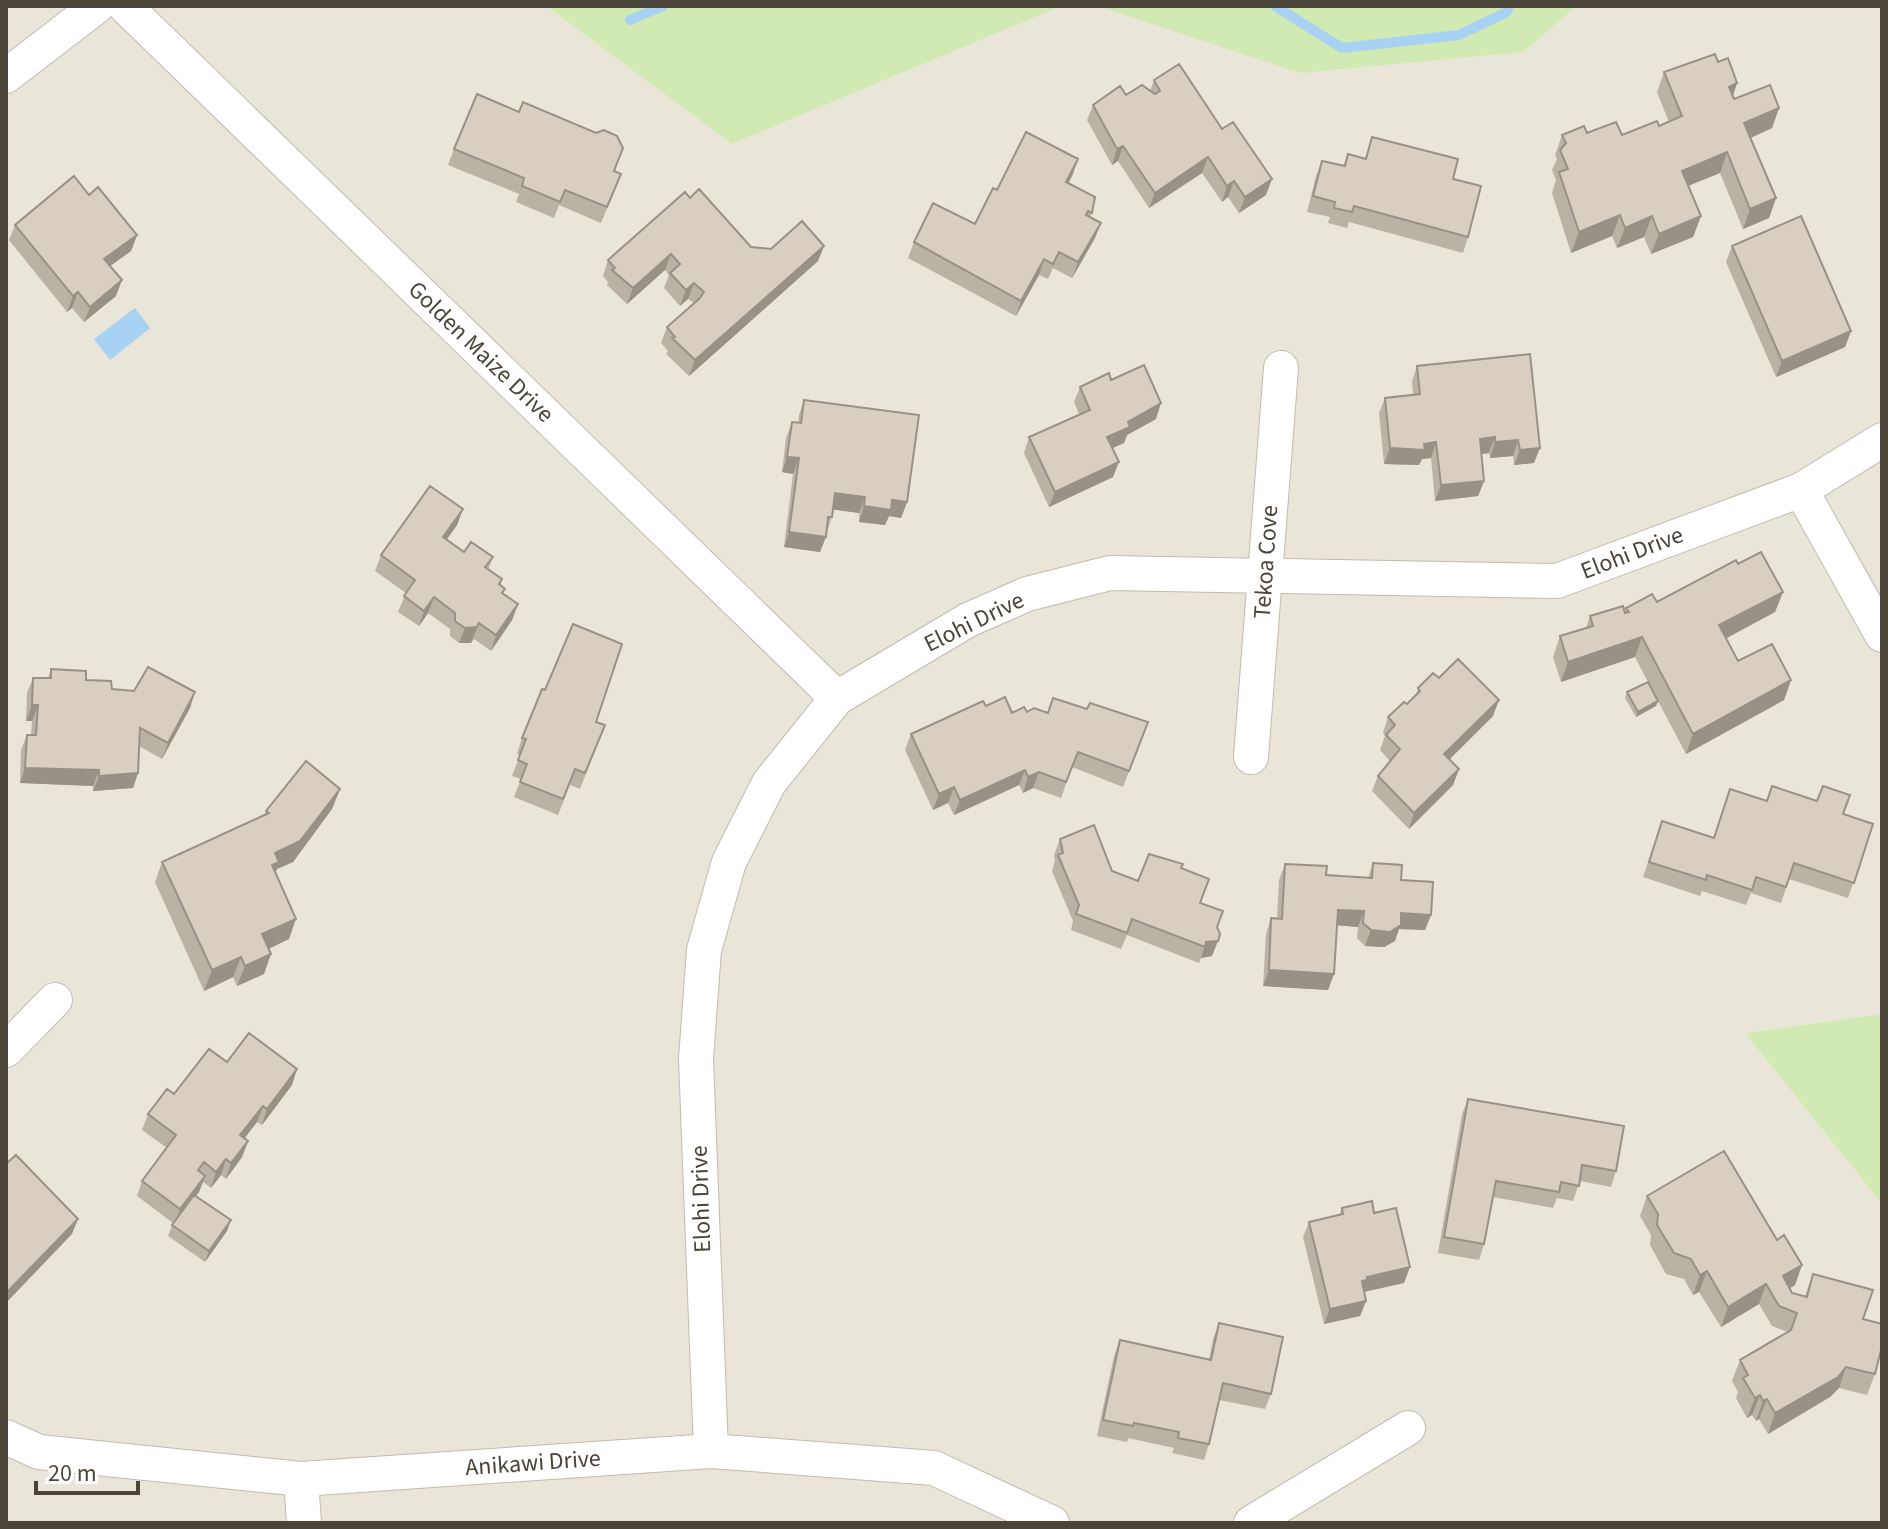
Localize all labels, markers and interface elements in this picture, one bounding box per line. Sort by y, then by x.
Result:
street label: Golden Maize Drive [400,273,562,431]
street label: Tekoa Cove [1245,504,1287,620]
street label: Elohi Drive [1576,517,1688,589]
street label: Elohi Drive [918,583,1030,661]
street label: Elohi Drive [682,1145,720,1253]
street label: Anikawi Drive [464,1441,602,1485]
scale bar [36,1445,138,1495]
text: 20 m [48,1456,97,1491]

